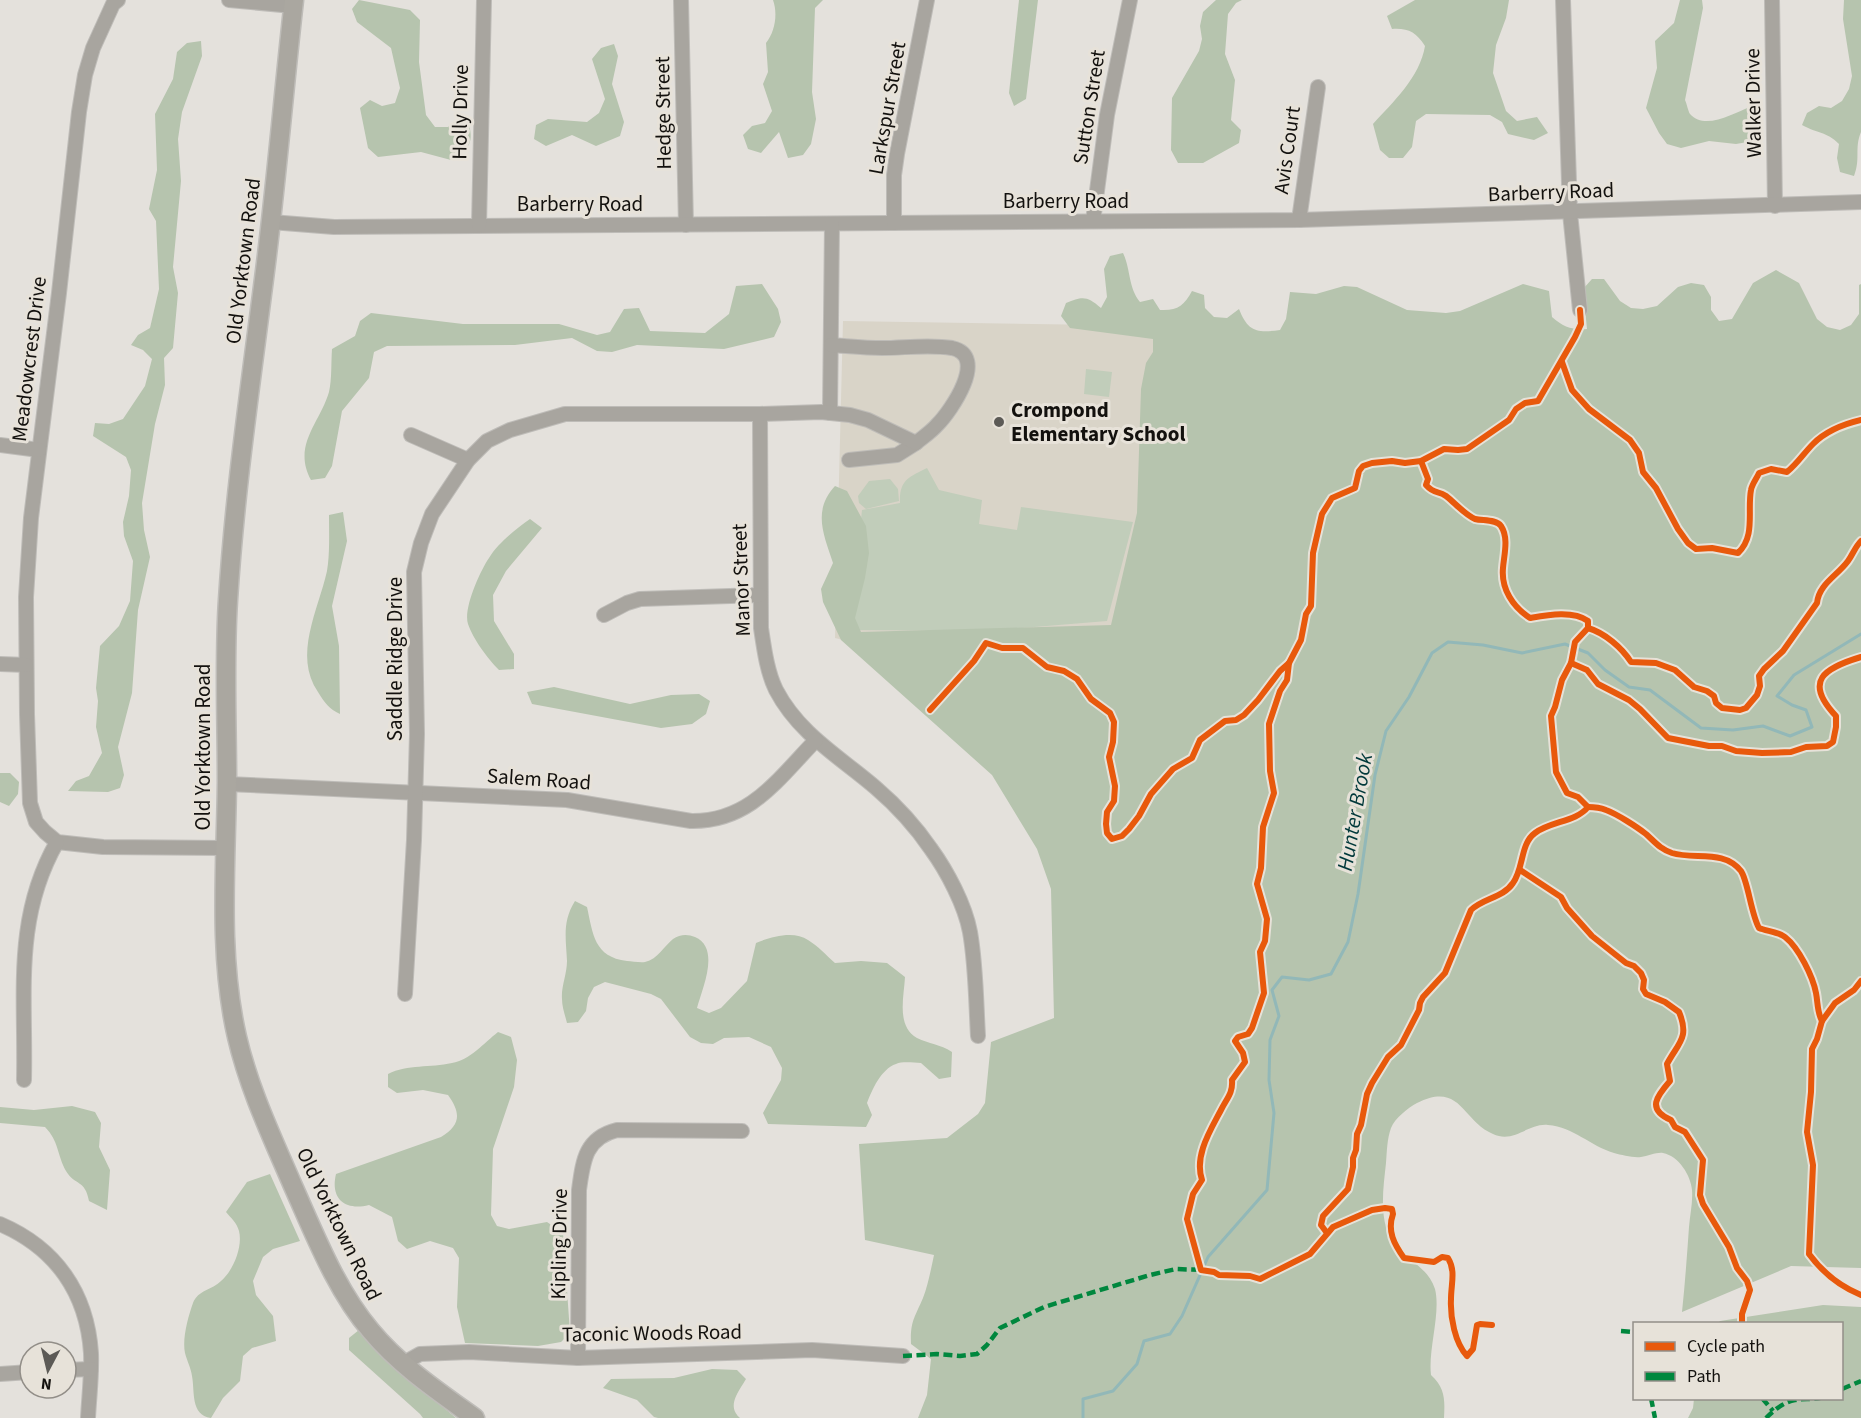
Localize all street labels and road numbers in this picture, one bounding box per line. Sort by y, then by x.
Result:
street label: Larkspur Street [861,39,913,177]
street label: Sutton Street [1065,47,1113,167]
street label: Walker Drive [1737,48,1769,158]
street label: Hedge Street [647,56,679,170]
street label: Holly Drive [444,64,476,160]
street label: Avis Court [1266,104,1308,196]
street label: Barberry Road [1487,175,1615,209]
street label: Old Yorktown Road [218,176,268,346]
street label: Barberry Road [1003,186,1129,216]
street label: Barberry Road [517,189,643,219]
street label: Meadowcrest Drive [4,275,54,443]
street label: Manor Street [724,523,758,637]
street label: Saddle Ridge Drive [380,577,410,741]
street label: Old Yorktown Road [188,664,218,830]
street label: Salem Road [486,760,592,798]
street label: Old Yorktown Road [289,1142,389,1306]
street label: Kipling Drive [543,1188,575,1300]
street label: Taconic Woods Road [562,1316,742,1350]

